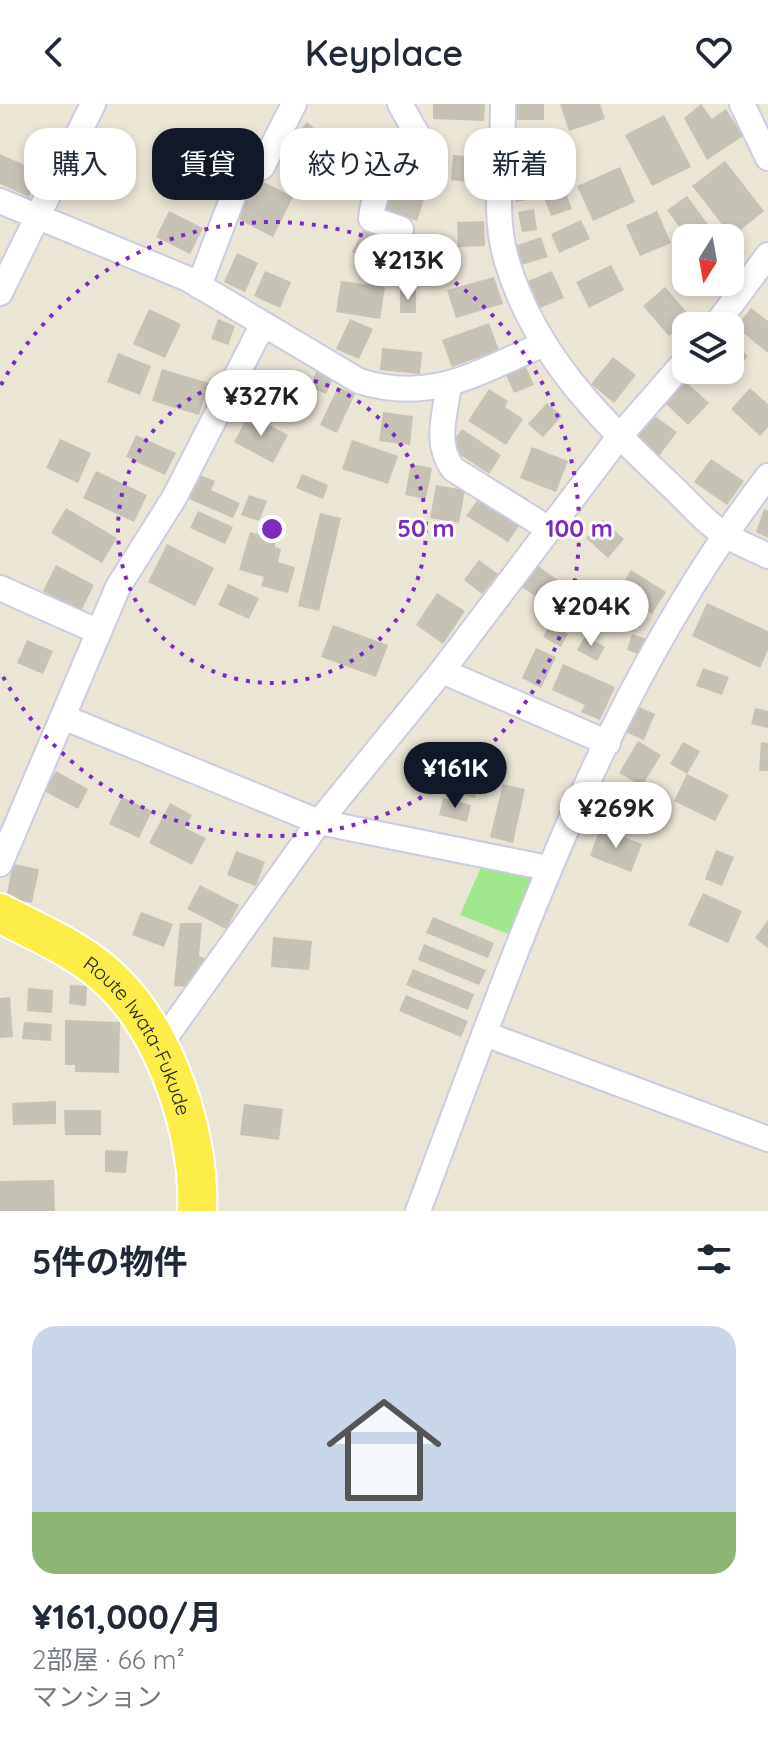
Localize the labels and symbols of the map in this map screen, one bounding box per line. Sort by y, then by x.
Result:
north arrow [672,224,744,296]
pin: ¥213K [352,234,464,302]
pin: ¥327K [205,370,317,438]
text: 50 m [397,513,455,543]
text: 100 m [545,513,613,543]
centre of rings [258,515,286,543]
pin: ¥204K [535,580,647,648]
pin: ¥161K [399,742,511,810]
pin: ¥269K [560,782,672,850]
street label: Route Iwata-Fukude [79,950,197,1118]

